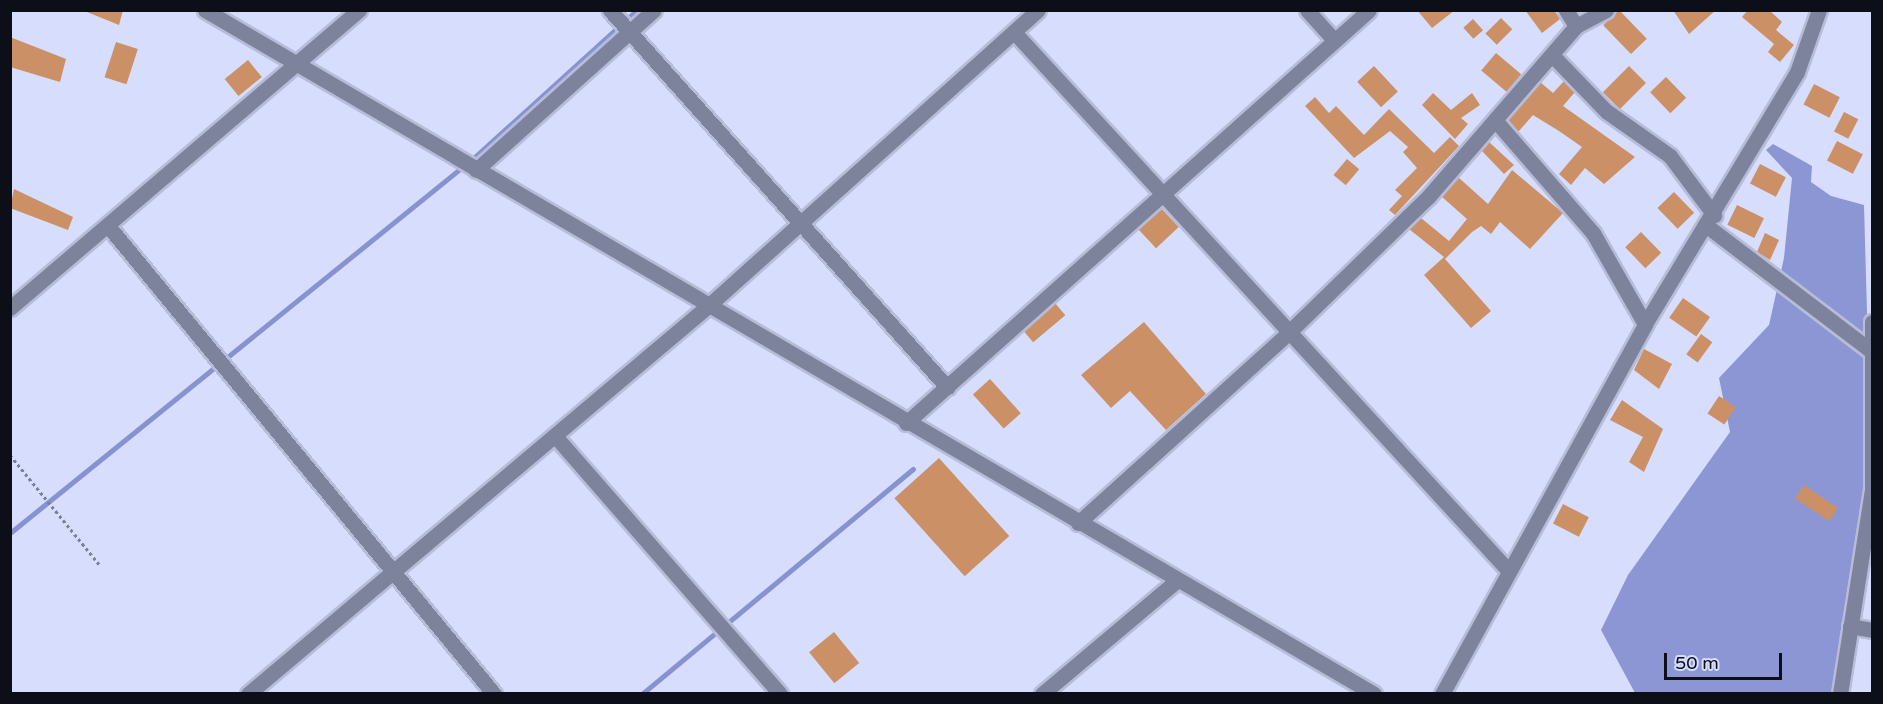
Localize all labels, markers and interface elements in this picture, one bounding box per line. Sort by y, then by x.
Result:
scale bar [1667,641,1786,679]
text: 50 m [1675,652,1719,674]

